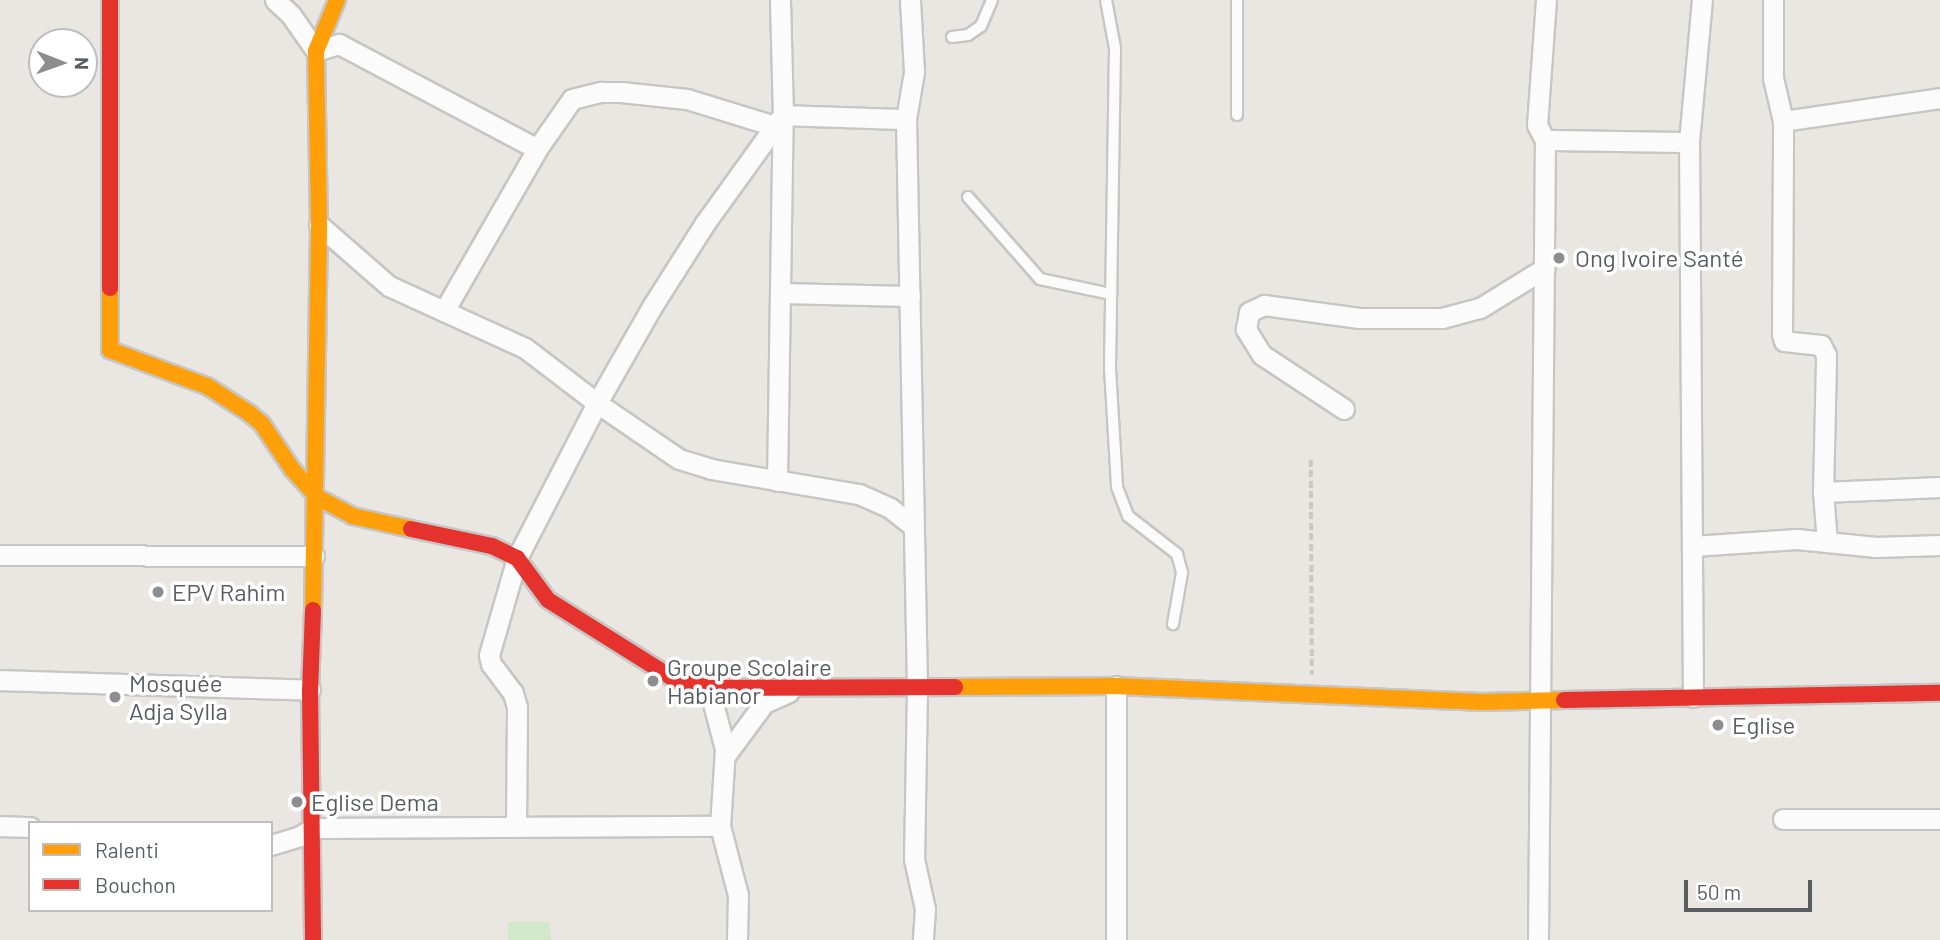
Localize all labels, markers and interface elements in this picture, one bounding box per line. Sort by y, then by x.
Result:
north arrow [28,28,98,98]
text: N [71,57,94,70]
place label: Ong Ivoire Santé [1575,244,1743,272]
marker: Ong Ivoire Santé [1549,248,1569,268]
place label: EPV Rahim [172,578,285,606]
marker: EPV Rahim [150,584,166,600]
place label: Groupe Scolaire Habianor [667,653,832,709]
place label: Mosquée Adja Sylla [129,669,228,725]
marker: Groupe Scolaire Habianor [645,673,661,689]
marker: Mosquée Adja Sylla [107,689,123,705]
place label: Eglise [1732,711,1795,739]
marker: Eglise [1710,717,1726,733]
place label: Eglise Dema [311,788,439,816]
marker: Eglise Dema [289,794,305,810]
legend [28,821,273,912]
text: Ralenti [95,837,159,862]
scale bar [1688,866,1816,910]
text: Bouchon [95,872,176,897]
text: 50 m [1697,879,1741,904]

